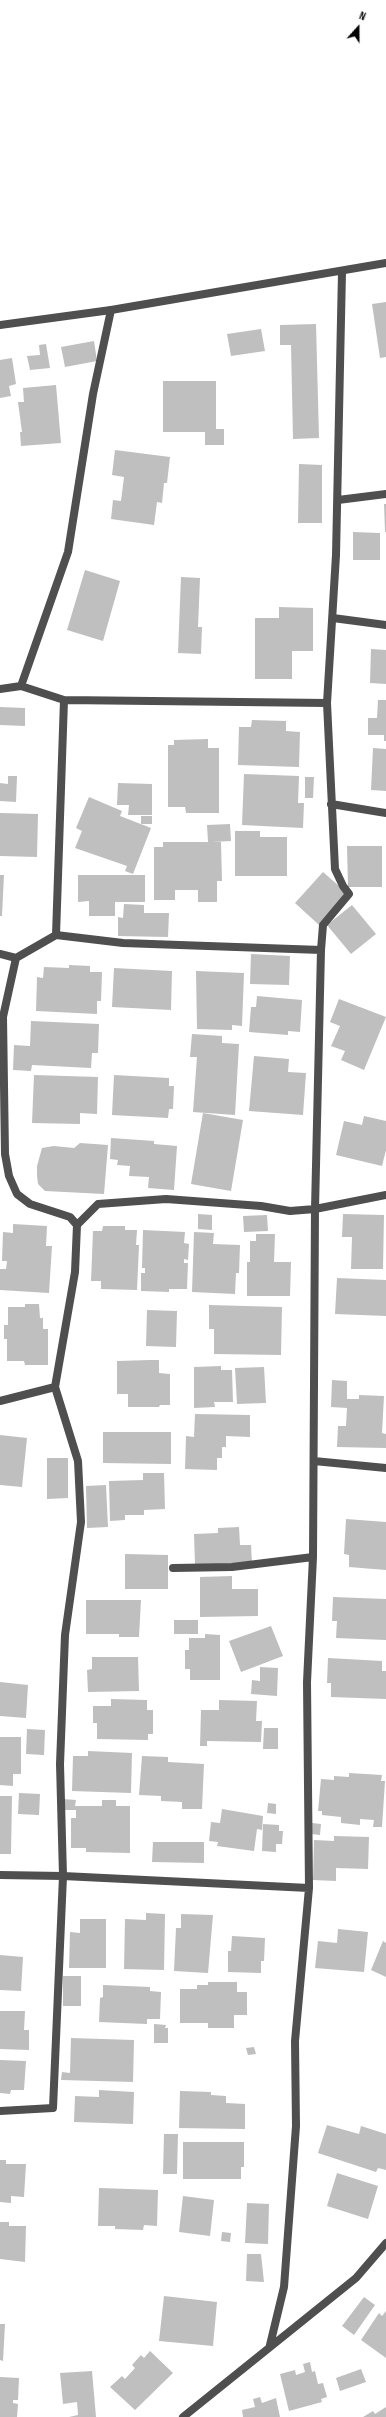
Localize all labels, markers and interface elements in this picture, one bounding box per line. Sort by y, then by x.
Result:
north arrow [338,8,378,48]
text: N [357,9,368,23]

